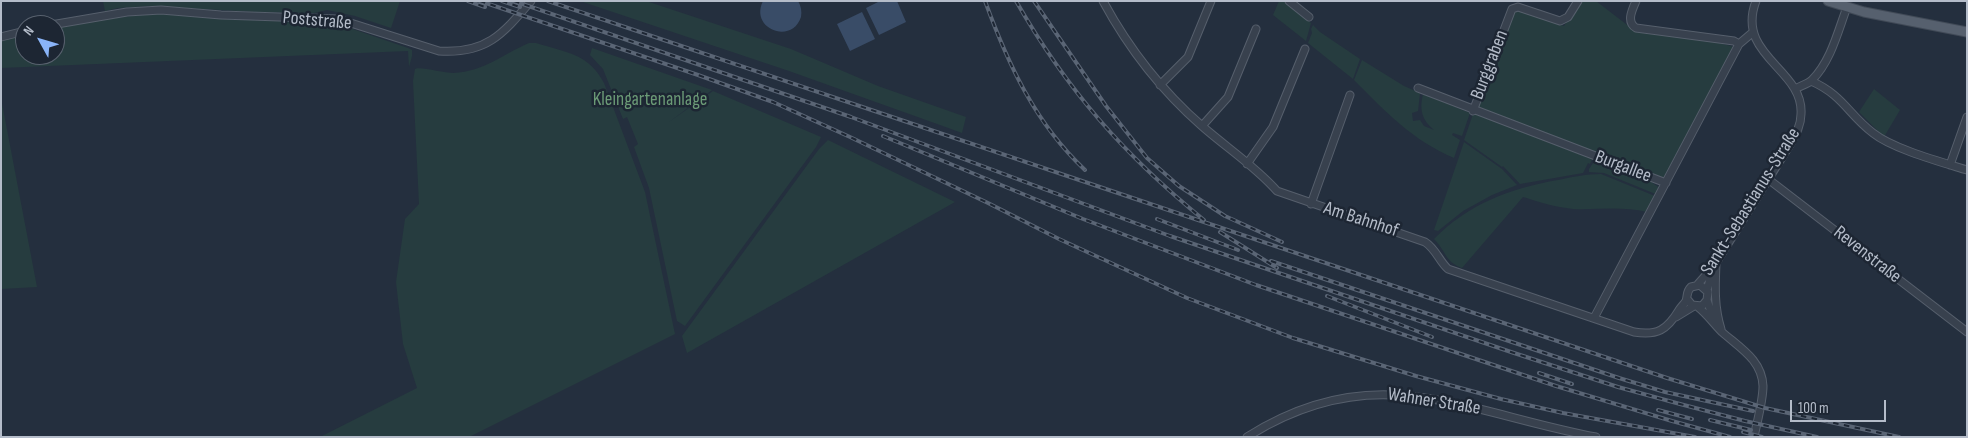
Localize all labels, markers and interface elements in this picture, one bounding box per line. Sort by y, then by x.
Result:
street label: Poststraße [282,7,352,35]
north arrow [15,15,65,65]
text: N [20,23,38,39]
street label: Burggraben [1466,27,1514,103]
park label: Kleingartenanlage [593,89,707,111]
street label: Sankt-Sebastianus-Straße [1696,124,1806,280]
street label: Burgallee [1592,146,1654,188]
street label: Am Bahnhof [1321,197,1401,243]
street label: Revenstraße [1829,221,1905,289]
street label: Wahner Straße [1386,383,1482,421]
scale bar [1793,390,1889,422]
text: 100 m [1798,399,1829,418]

